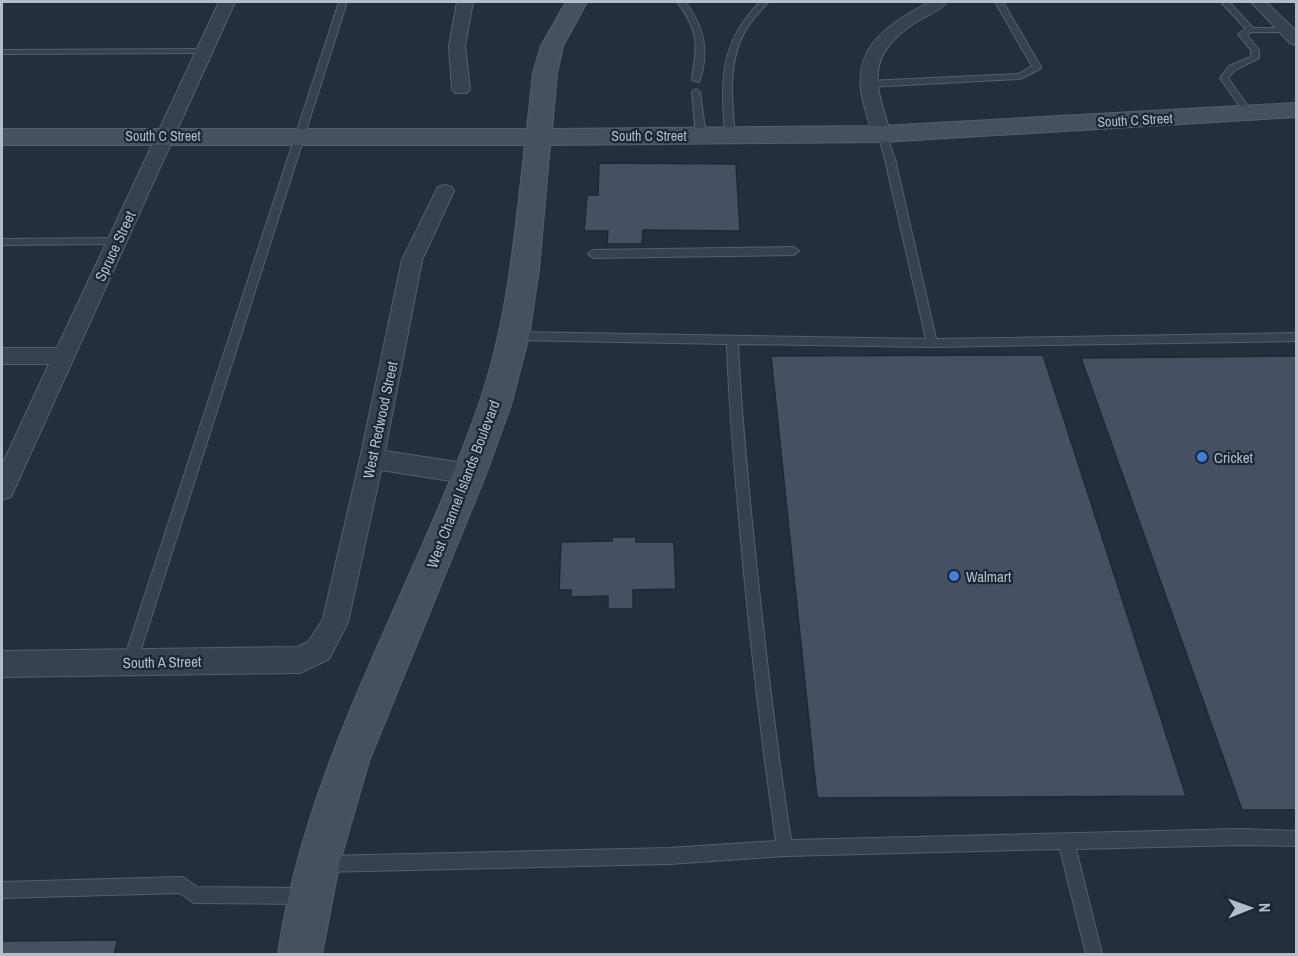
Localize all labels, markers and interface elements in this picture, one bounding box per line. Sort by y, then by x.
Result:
street label: South C Street [1097,109,1173,131]
street label: South C Street [125,127,201,145]
street label: South C Street [611,127,687,145]
street label: Spruce Street [90,207,141,285]
street label: West Redwood Street [357,359,403,481]
street label: West Channel Islands Boulevard [421,397,505,571]
place label: Cricket [1214,447,1254,468]
marker: Cricket [1195,450,1209,464]
place label: Walmart [966,566,1012,587]
marker: Walmart [947,569,961,583]
street label: South A Street [122,651,202,673]
north arrow [1220,878,1280,938]
text: N [1254,903,1276,913]

